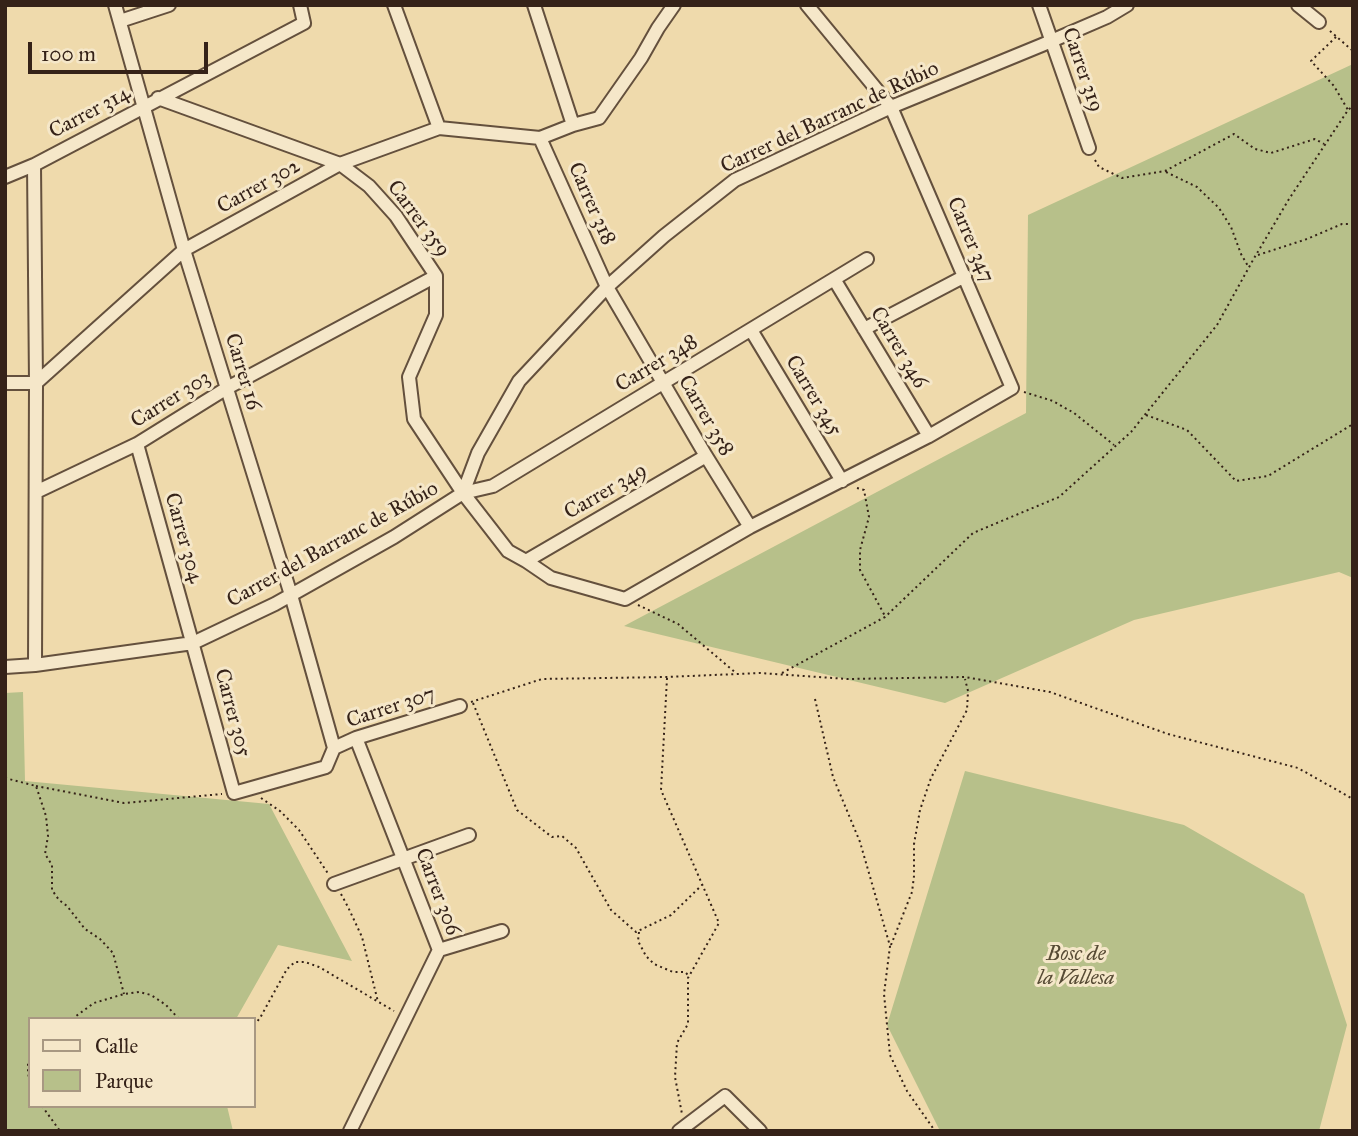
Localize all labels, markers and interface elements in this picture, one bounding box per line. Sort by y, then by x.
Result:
street label: Carrer 319 [1056,24,1108,116]
scale bar [32,28,212,72]
text: 100 m [41,41,96,67]
street label: Carrer del Barranc de Rúbio [717,56,943,180]
street label: Carrer 314 [45,81,135,145]
street label: Carrer 302 [213,154,305,220]
street label: Carrer 318 [562,159,620,249]
street label: Carrer 359 [381,176,455,262]
street label: Carrer 347 [941,194,999,286]
street label: Carrer 346 [864,303,932,393]
street label: Carrer 348 [611,330,703,398]
street label: Carrer 16 [218,331,266,413]
street label: Carrer 345 [779,351,847,441]
street label: Carrer 303 [127,366,215,434]
street label: Carrer 358 [672,371,738,461]
street label: Carrer 349 [560,458,652,526]
street label: Carrer del Barranc de Rúbio [223,476,443,614]
street label: Carrer 304 [158,490,208,586]
street label: Carrer 305 [208,666,256,760]
street label: Carrer 307 [343,682,439,734]
street label: Carrer 306 [409,845,465,939]
park label: Bosc de la Vallesa [1038,942,1114,992]
legend [28,1017,256,1108]
text: Calle [95,1033,138,1059]
text: Parque [95,1068,153,1094]

